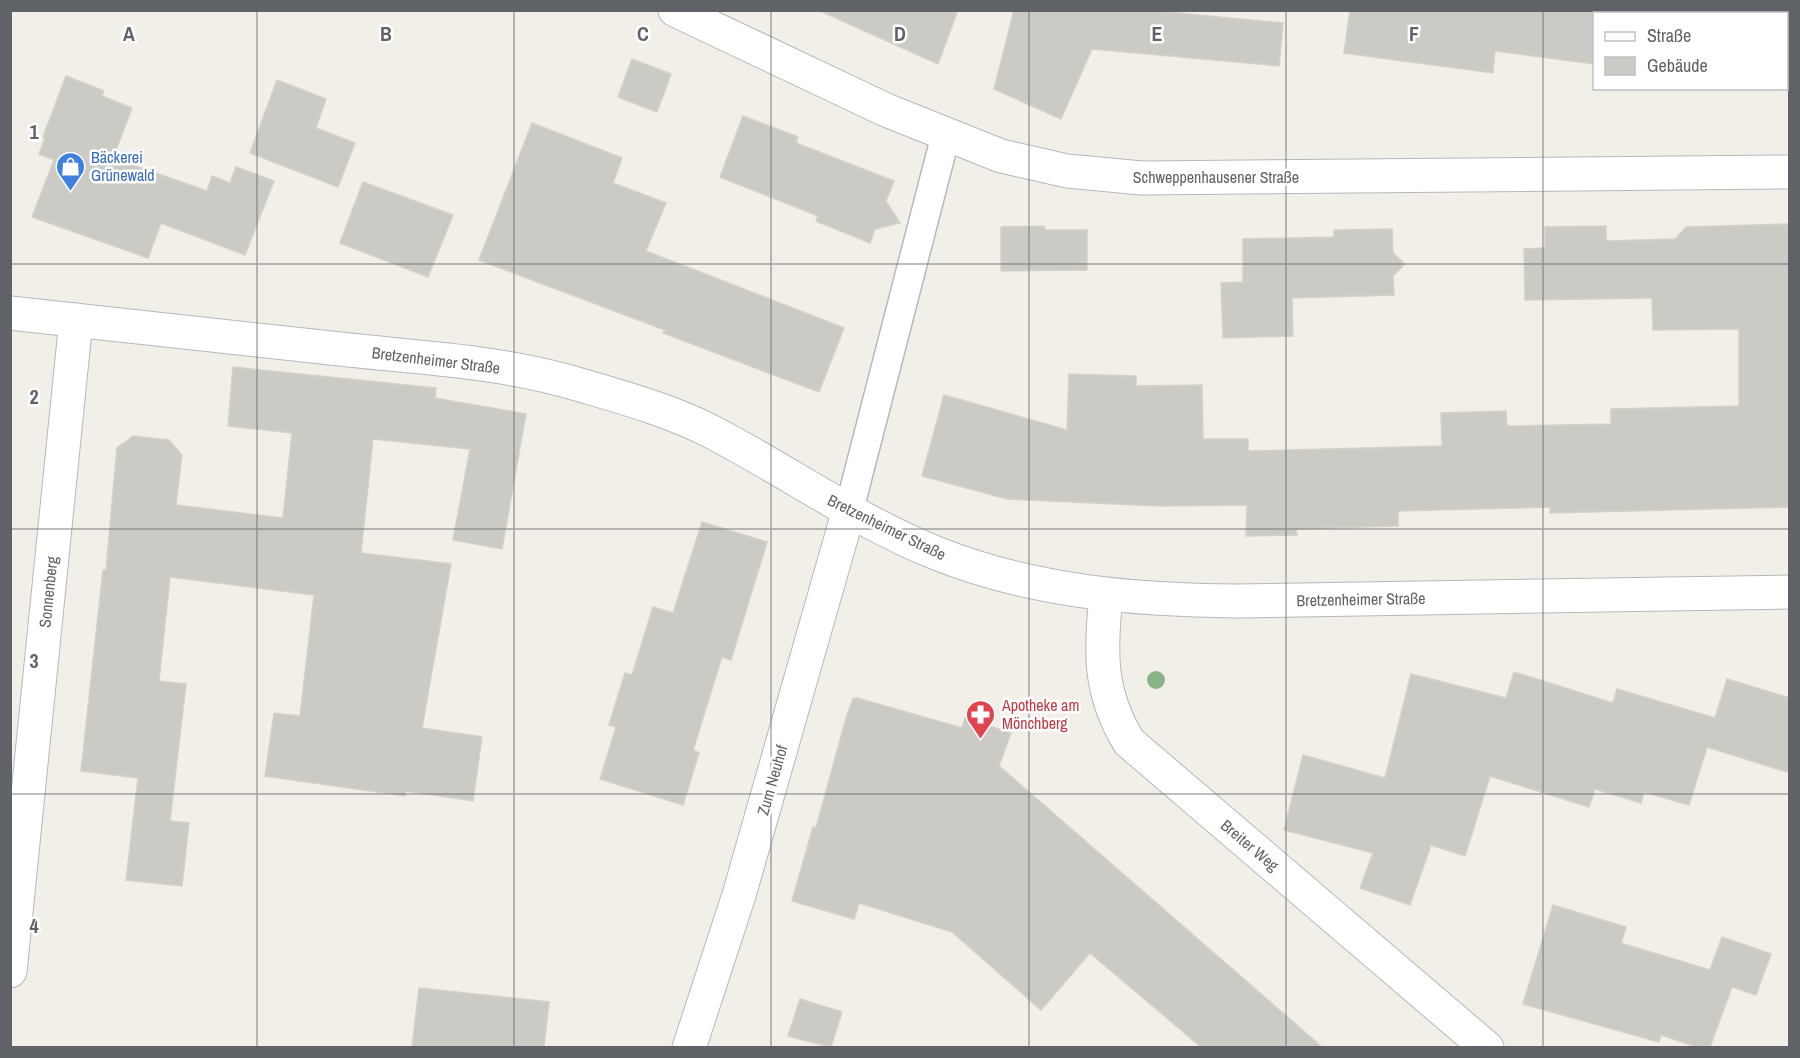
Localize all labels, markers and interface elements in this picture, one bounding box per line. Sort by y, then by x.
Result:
legend [1593,12,1788,90]
text: A [123,20,135,47]
text: B [380,20,392,47]
text: C [637,20,649,47]
text: D [894,20,906,47]
text: E [1152,20,1163,47]
text: F [1409,20,1419,47]
text: Straße [1647,23,1691,48]
text: Gebäude [1647,53,1708,78]
text: 1 [29,118,39,145]
place label: Bäckerei Grünewald [91,146,154,186]
shop icon: Bäckerei Grünewald [54,150,86,192]
street label: Schweppenhausener Straße [1133,166,1299,188]
street label: Bretzenheimer Straße [371,341,501,379]
text: 2 [29,383,39,410]
street label: Bretzenheimer Straße [824,489,950,565]
street label: Sonnenberg [33,555,63,629]
street label: Bretzenheimer Straße [1296,587,1426,611]
text: 3 [29,647,39,674]
place label: Apotheke am Mönchberg [1001,694,1079,734]
pharmacy icon: Apotheke am Mönchberg [965,698,997,740]
street label: Zum Neuhof [751,742,793,818]
street label: Breiter Weg [1216,814,1284,876]
text: 4 [29,912,39,939]

